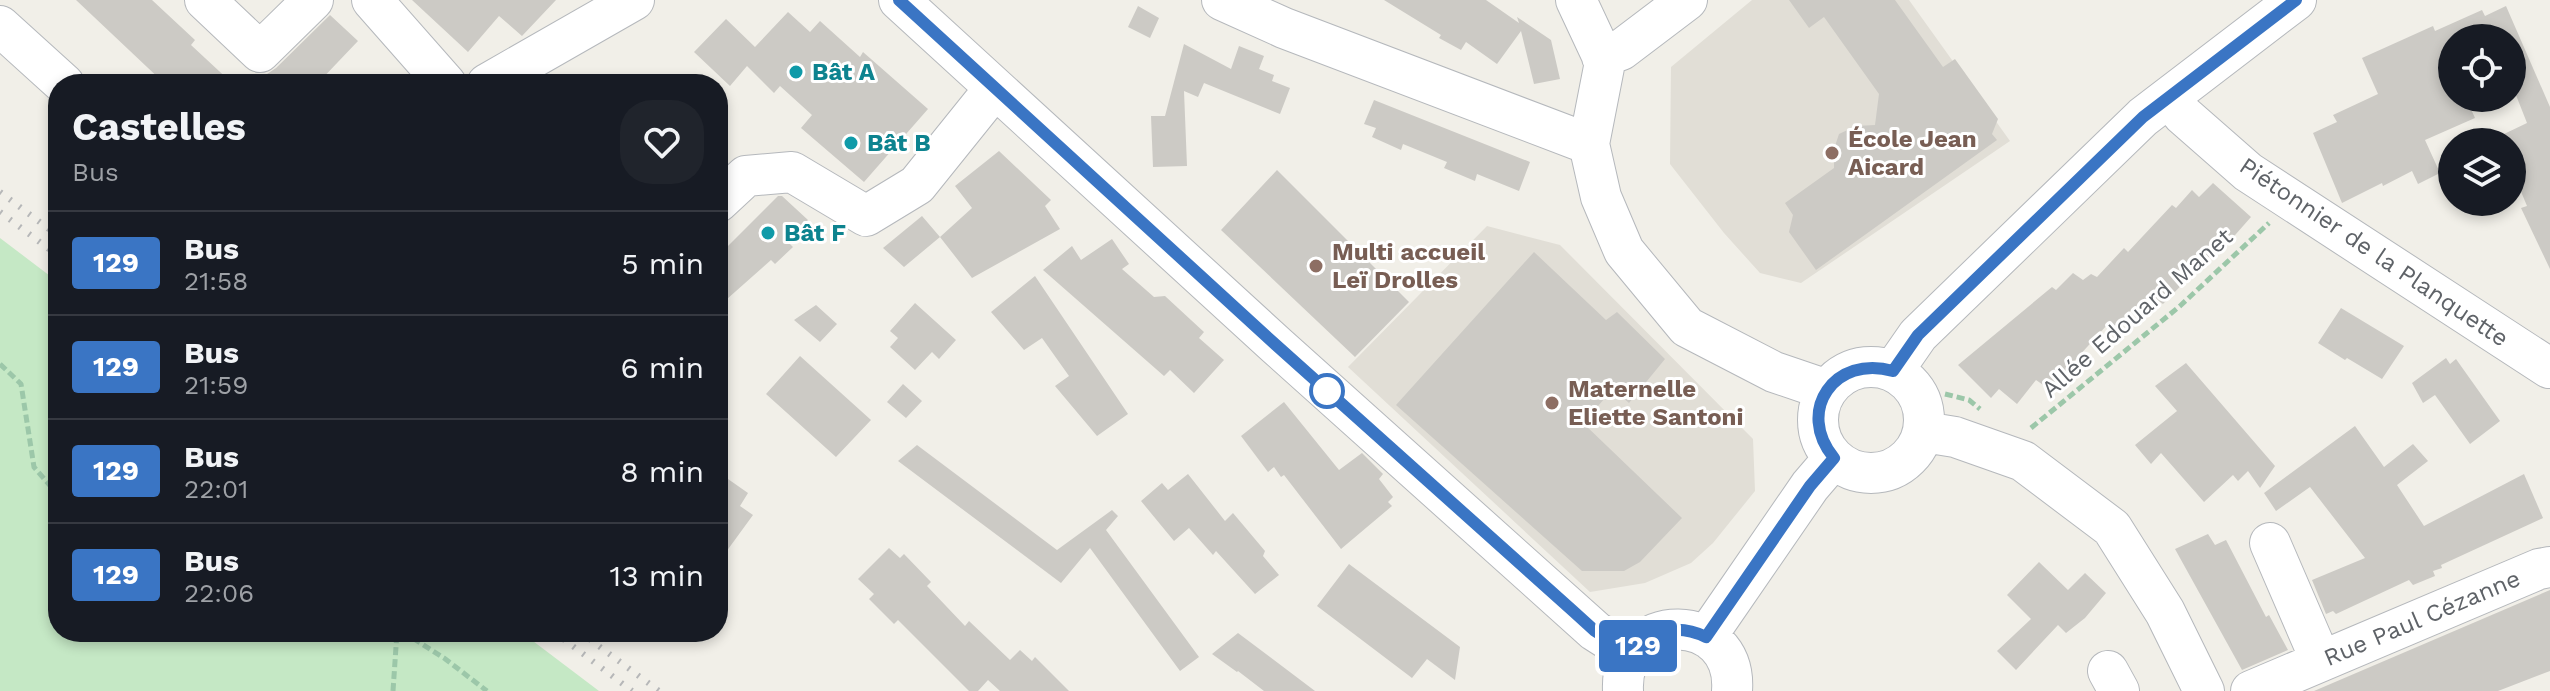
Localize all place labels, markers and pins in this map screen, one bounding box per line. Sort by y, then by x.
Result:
place label: Bât A [812,58,876,86]
marker: Bât A [787,63,805,81]
place label: École Jean Aicard [1848,125,1977,181]
place label: Bât B [867,129,931,157]
marker: Bât B [842,134,860,152]
marker: École Jean Aicard [1823,144,1841,162]
place label: Bât F [784,219,846,247]
marker: Bât F [759,224,777,242]
place label: Multi accueil Leï Drolles [1332,238,1485,294]
marker: Multi accueil Leï Drolles [1307,257,1325,275]
unlabelled marker [1310,374,1344,408]
place label: Maternelle Eliette Santoni [1568,375,1743,431]
marker: Maternelle Eliette Santoni [1543,394,1561,412]

